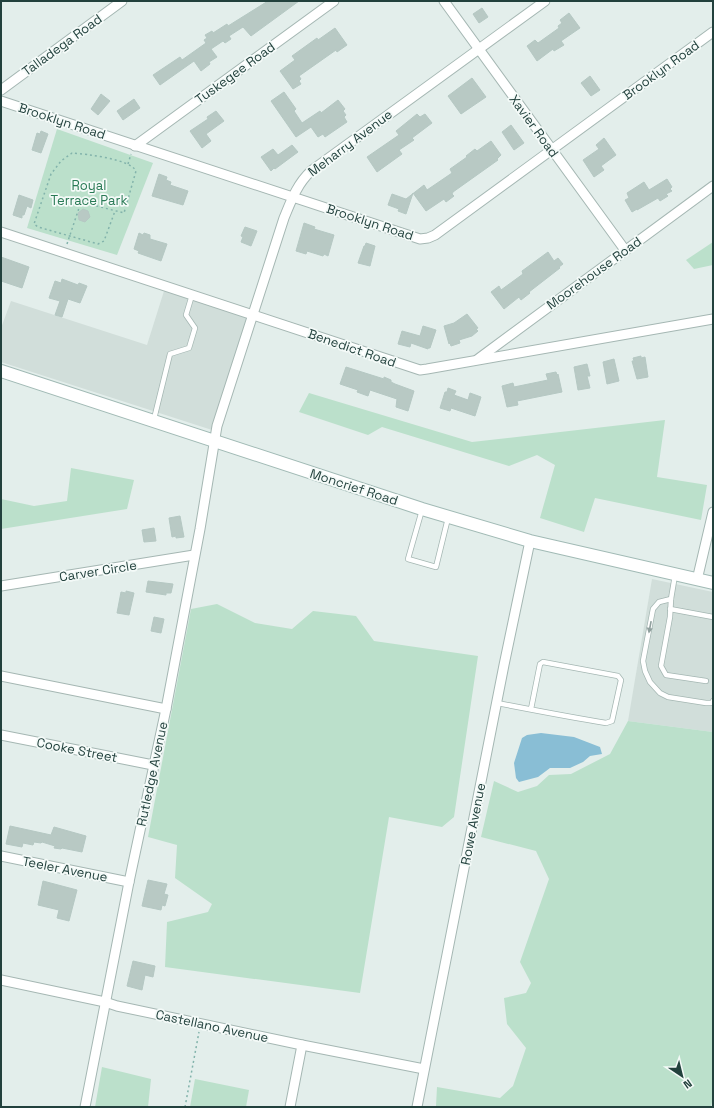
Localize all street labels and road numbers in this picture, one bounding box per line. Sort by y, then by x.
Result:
street label: Talladega Road [19,10,105,80]
street label: Brooklyn Road [619,36,703,104]
street label: Tuskegee Road [192,38,278,108]
street label: Xavier Road [506,91,562,161]
street label: Brooklyn Road [16,99,108,143]
street label: Meharry Avenue [304,106,396,180]
street label: Brooklyn Road [324,200,416,244]
street label: Moorehouse Road [543,233,645,313]
street label: Benedict Road [306,325,398,371]
street label: Moncrief Road [308,465,400,509]
street label: Carver Circle [58,556,138,586]
street label: Rutledge Avenue [133,720,171,828]
street label: Cooke Street [35,734,119,766]
street label: Rowe Avenue [457,782,489,866]
street label: Teeler Avenue [21,852,109,886]
street label: Castellano Avenue [154,1006,270,1046]

